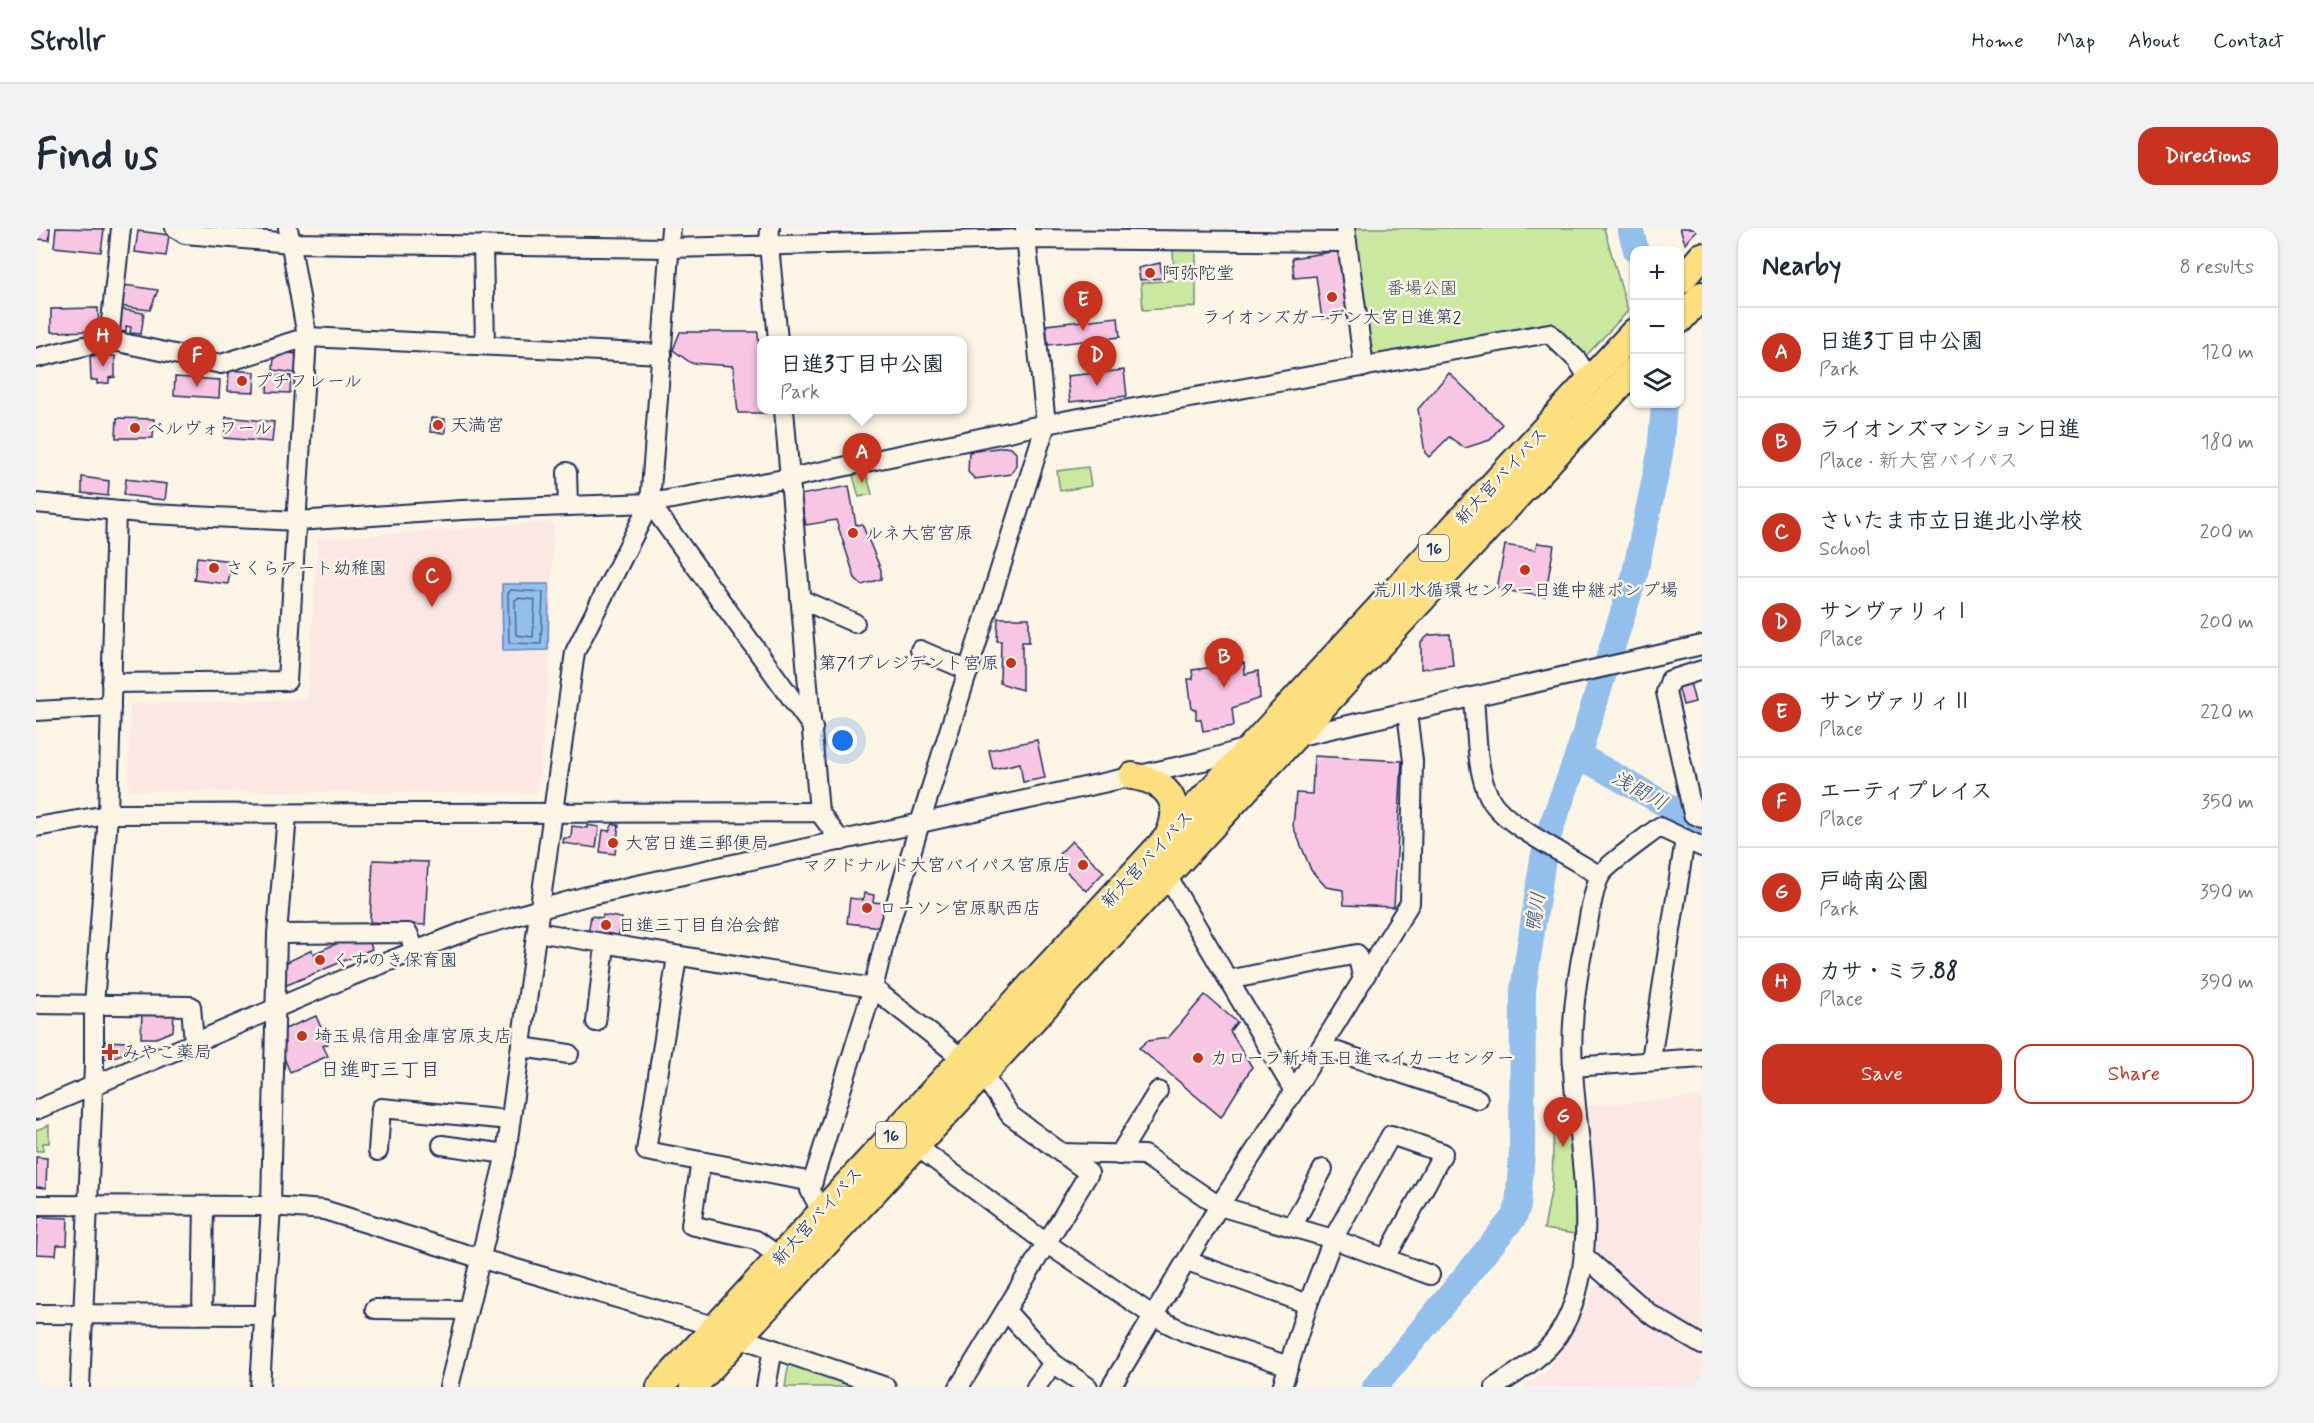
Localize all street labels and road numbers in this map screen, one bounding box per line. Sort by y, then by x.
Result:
street label: 新大宮バイパス [1450,423,1553,531]
road number: 16 [1419,535,1449,561]
street label: 新大宮バイパス [1096,806,1199,914]
road number: 16 [876,1122,906,1148]
street label: 新大宮バイパス [767,1162,869,1271]

